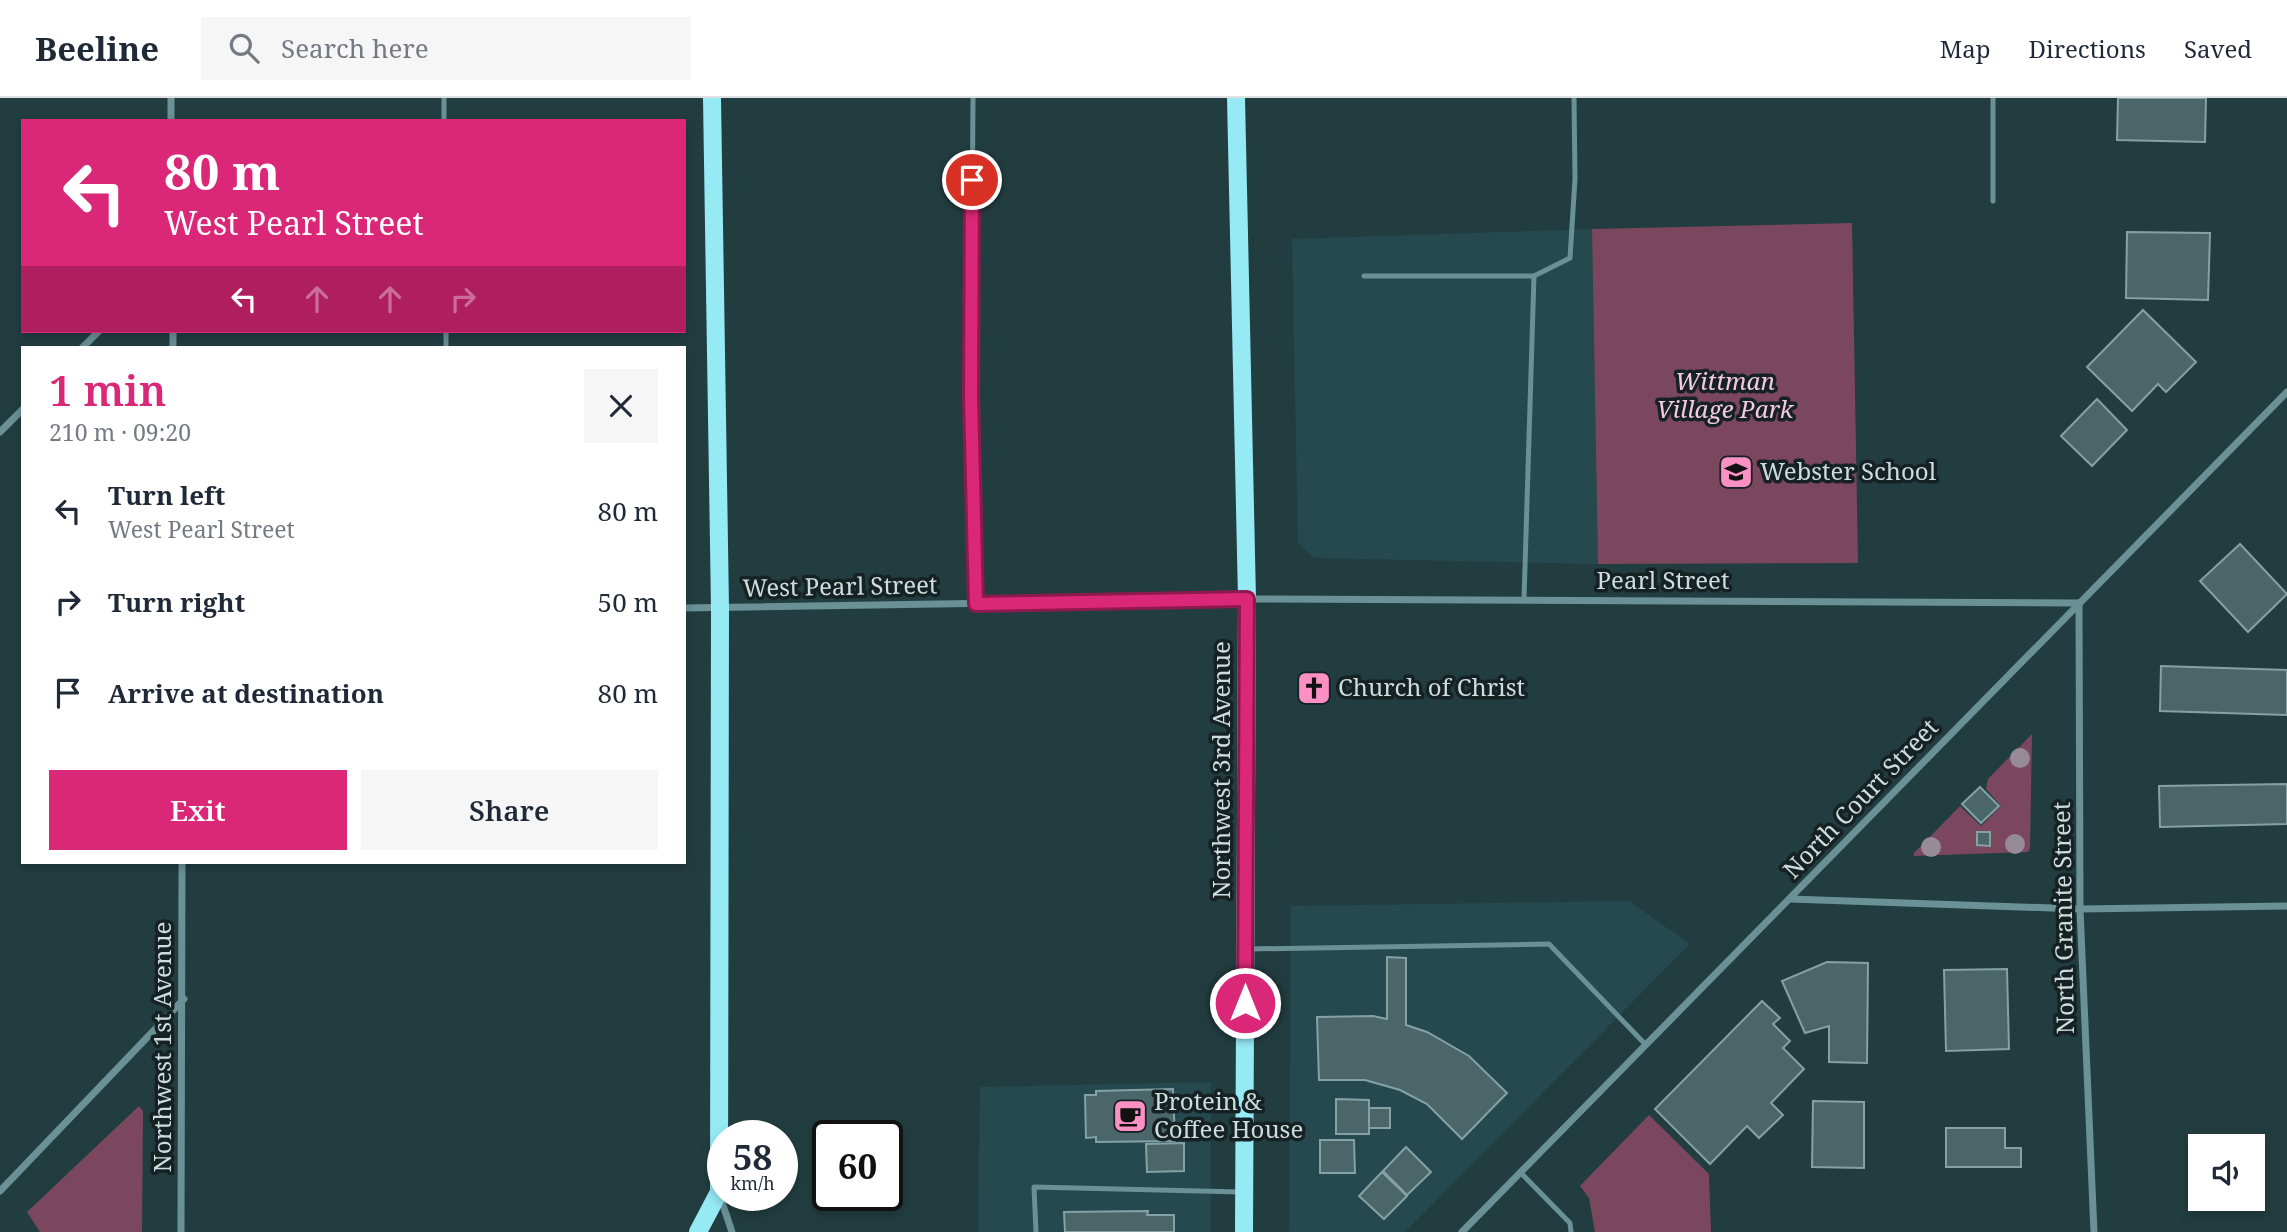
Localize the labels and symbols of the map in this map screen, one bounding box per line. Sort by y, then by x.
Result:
pin [942,150,1002,210]
park label: Wittman Village Park [1656,364,1795,425]
school or university icon: Webster School [1717,453,1755,491]
place label: Webster School [1760,454,1937,487]
street label: Pearl Street [1597,563,1729,596]
street label: West Pearl Street [742,567,938,604]
street label: Northwest 3rd Avenue [1204,641,1237,899]
church icon: Church of Christ [1295,669,1333,707]
place label: Church of Christ [1338,670,1525,703]
street label: North Court Street [1775,711,1945,885]
street label: North Granite Street [2044,802,2081,1035]
street label: Northwest 1st Avenue [145,922,178,1172]
position arrow [1208,966,1282,1040]
place label: Protein & Coffee House [1154,1084,1303,1145]
cafe icon: Protein & Coffee House [1111,1097,1149,1135]
speed limit sign: 60 [812,1120,903,1211]

